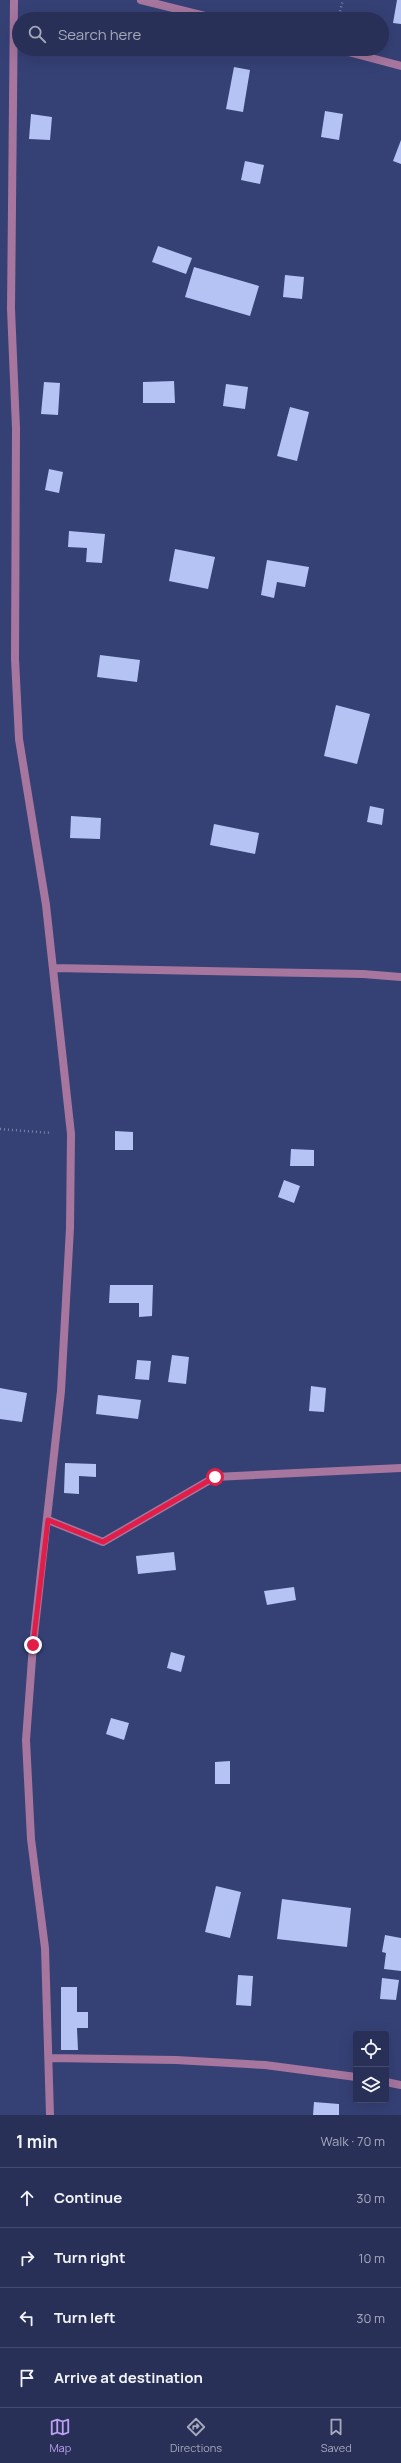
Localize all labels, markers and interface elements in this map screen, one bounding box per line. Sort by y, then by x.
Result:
search box [12,12,389,56]
icon: search [26,23,48,45]
text: Search here [58,24,141,45]
route start [206,1468,224,1486]
route end [24,1636,42,1654]
map controls [353,2031,389,2103]
button: locate [353,2031,389,2067]
button: layers [353,2067,389,2103]
text: 1 min [16,2130,58,2153]
text: Walk · 70 m [320,2132,385,2150]
icon: ahead [16,2187,38,2209]
text: Continue [54,2187,122,2208]
text: 30 m [356,2189,385,2207]
icon: right [16,2247,38,2269]
text: Turn right [54,2247,125,2268]
text: 10 m [358,2249,385,2267]
icon: left [16,2307,38,2329]
text: Turn left [54,2307,116,2328]
text: 30 m [356,2309,385,2327]
icon: arrive [16,2367,38,2389]
text: Arrive at destination [54,2367,203,2388]
tab: Map [49,2416,71,2455]
tab: Directions [170,2416,222,2455]
tab: Saved [321,2416,352,2455]

